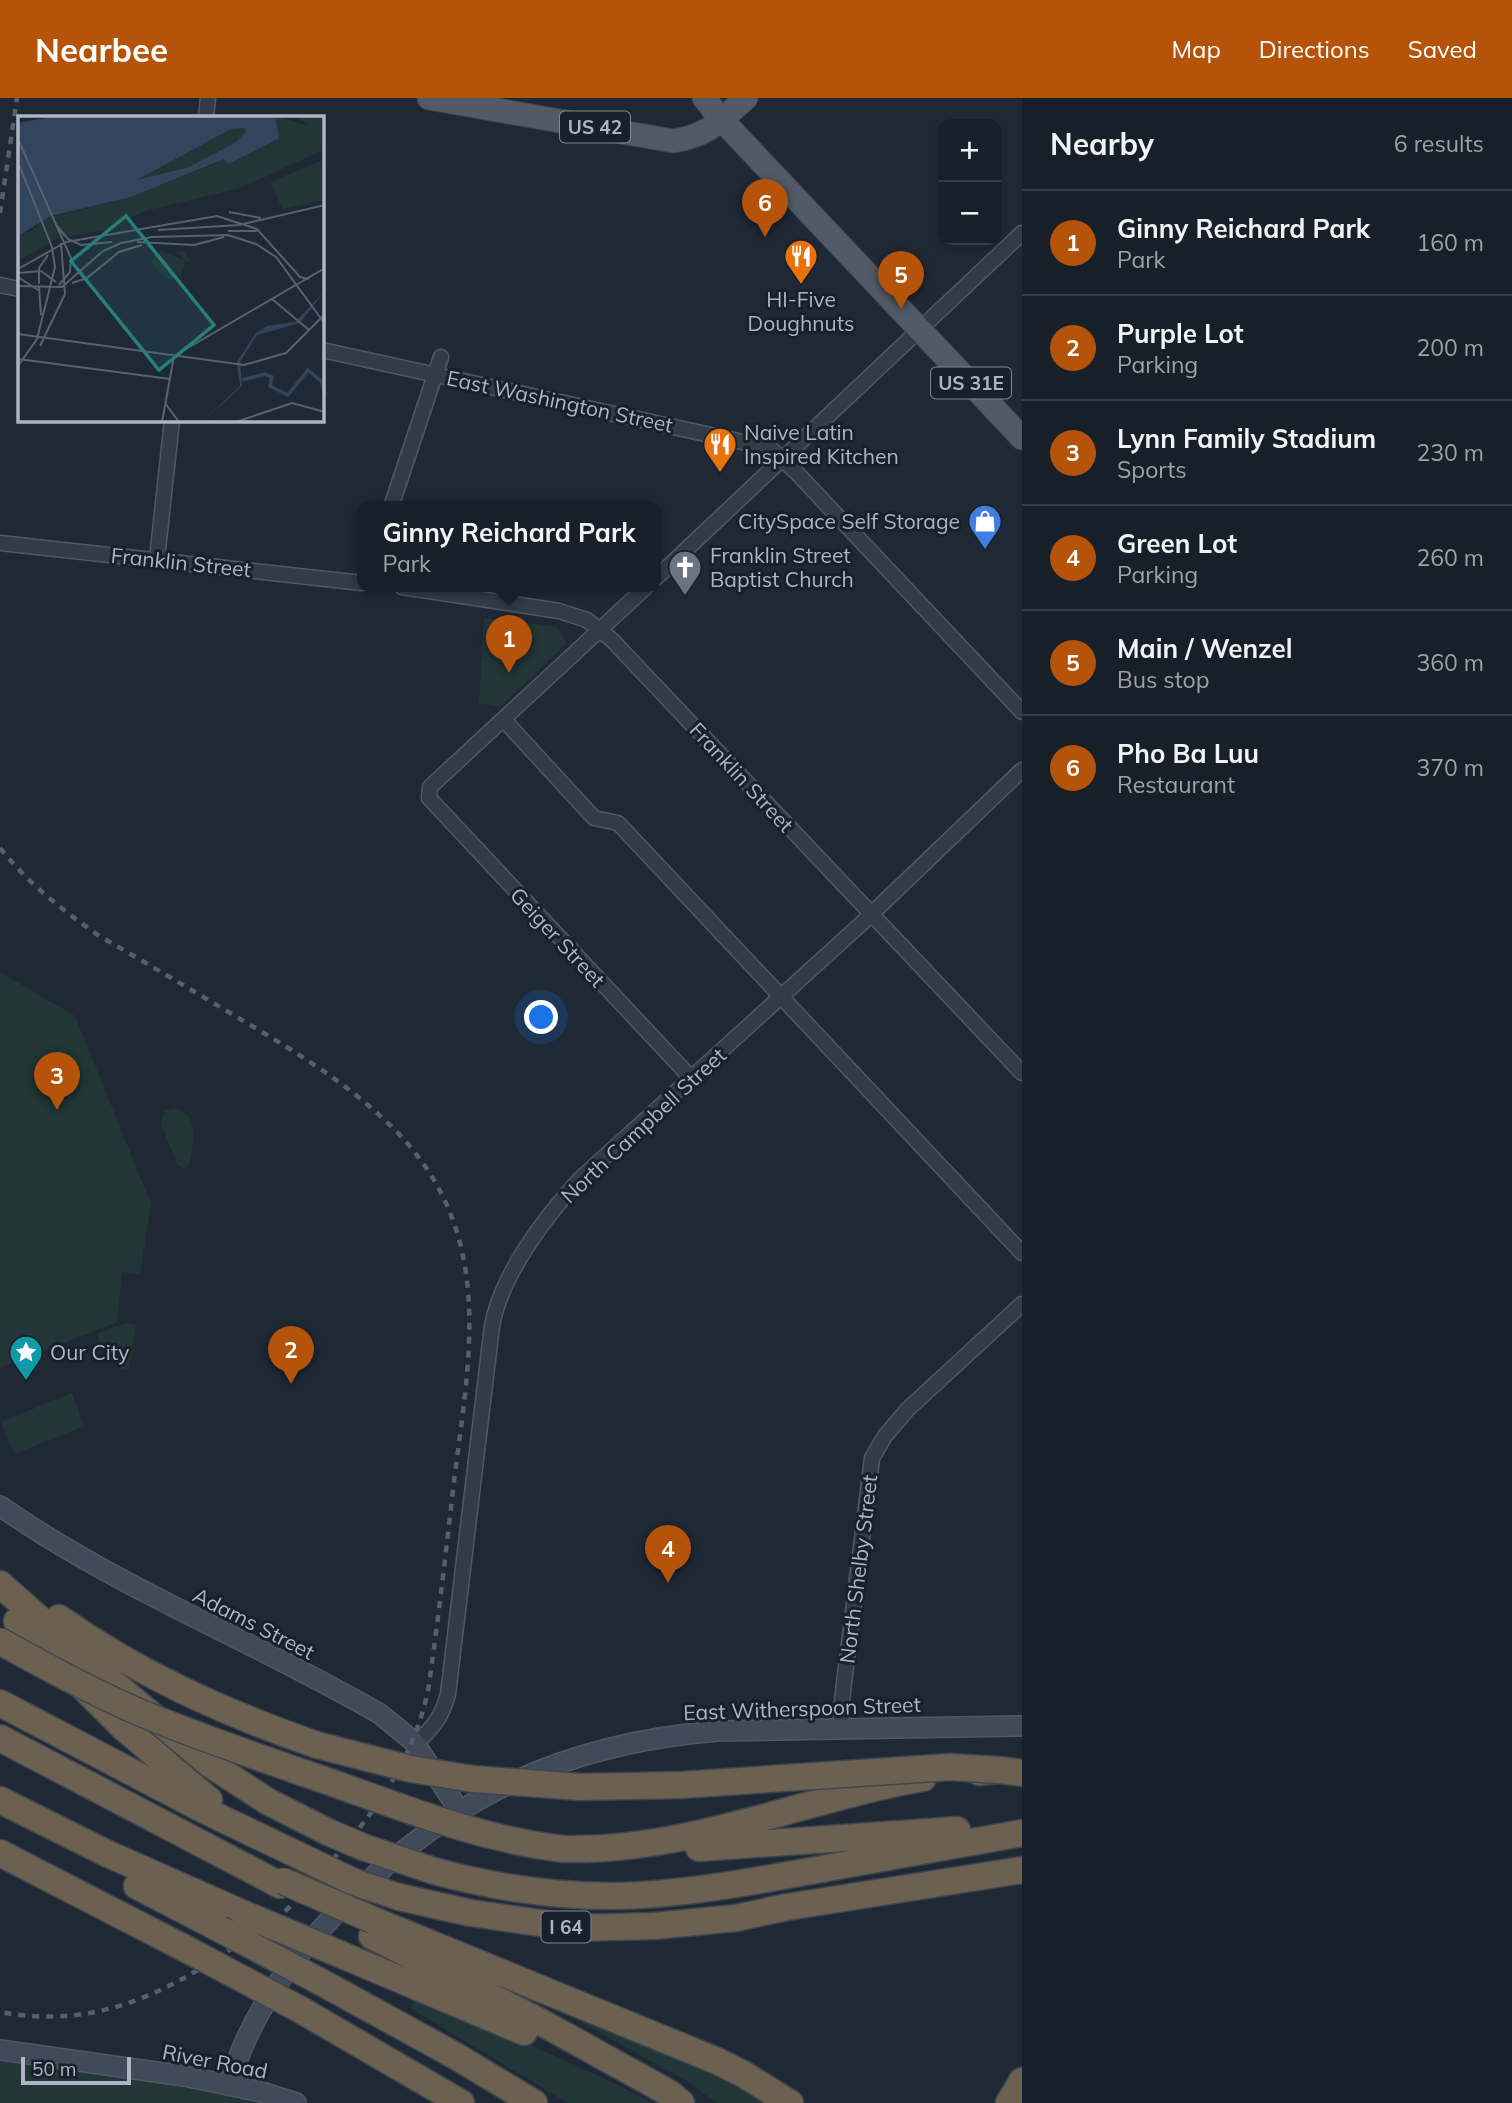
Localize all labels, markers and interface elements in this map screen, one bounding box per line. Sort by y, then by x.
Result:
text: Nearbee [35,29,168,70]
text: Map [1171,34,1221,64]
text: Directions [1259,34,1370,64]
text: Saved [1408,34,1477,64]
road number: US 42 [560,112,630,142]
inset map [18,116,324,422]
map controls [938,119,1001,245]
button: + [938,119,1001,182]
text: Nearby [1050,125,1154,163]
text: 6 results [1394,129,1484,158]
pin: 6 [742,179,788,237]
button: − [938,182,1001,245]
text: Ginny Reichard Park [1117,212,1370,245]
text: 1 [1066,228,1080,257]
text: 160 m [1416,228,1484,257]
restaurant icon: HI-Five Doughnuts [782,237,820,286]
text: Park [1117,245,1165,274]
pin: 5 [878,251,924,309]
place label: HI-Five Doughnuts [748,286,854,336]
text: Purple Lot [1117,317,1244,350]
text: 2 [1066,333,1080,362]
text: 200 m [1416,333,1484,362]
text: Parking [1117,350,1198,379]
street label: East Washington Street [445,364,675,438]
road number: US 31E [931,368,1011,398]
place label: Naive Latin Inspired Kitchen [744,419,899,469]
text: Lynn Family Stadium [1117,422,1376,455]
restaurant icon: Naive Latin Inspired Kitchen [701,425,739,474]
text: 3 [1066,438,1080,467]
text: 230 m [1416,438,1484,467]
text: Sports [1117,455,1187,484]
popup [357,501,661,592]
shop icon: CitySpace Self Storage [966,502,1004,551]
place label: CitySpace Self Storage [738,508,960,534]
text: Ginny Reichard Park [382,516,636,549]
text: Green Lot [1117,527,1237,560]
street label: Franklin Street [110,542,252,582]
place label: Franklin Street Baptist Church [710,542,854,592]
text: 4 [1066,543,1080,572]
text: 260 m [1416,543,1484,572]
church icon: Franklin Street Baptist Church [666,548,704,597]
text: Park [382,549,431,578]
text: Parking [1117,560,1198,589]
pin: 1 [486,615,532,673]
text: Main / Wenzel [1117,632,1293,665]
text: 5 [1066,648,1080,677]
text: 360 m [1416,648,1484,677]
text: Bus stop [1117,665,1209,694]
street label: Franklin Street [685,717,799,837]
text: Pho Ba Luu [1117,737,1259,770]
text: 6 [1066,753,1080,782]
text: 370 m [1416,753,1484,782]
text: Restaurant [1117,770,1235,799]
street label: Geiger Street [505,882,611,992]
your location [524,1000,558,1034]
street label: North Campbell Street [555,1042,731,1208]
pin: 3 [34,1052,80,1110]
pin: 2 [268,1326,314,1384]
place icon: Our City [7,1333,45,1382]
place label: Our City [50,1339,129,1365]
street label: North Shelby Street [834,1473,882,1665]
pin: 4 [645,1525,691,1583]
street label: Adams Street [189,1581,319,1665]
street label: East Witherspoon Street [683,1691,921,1725]
road number: I 64 [542,1912,590,1942]
street label: River Road [160,2038,270,2084]
scale bar [21,2054,131,2086]
text: 50 m [32,2057,76,2081]

